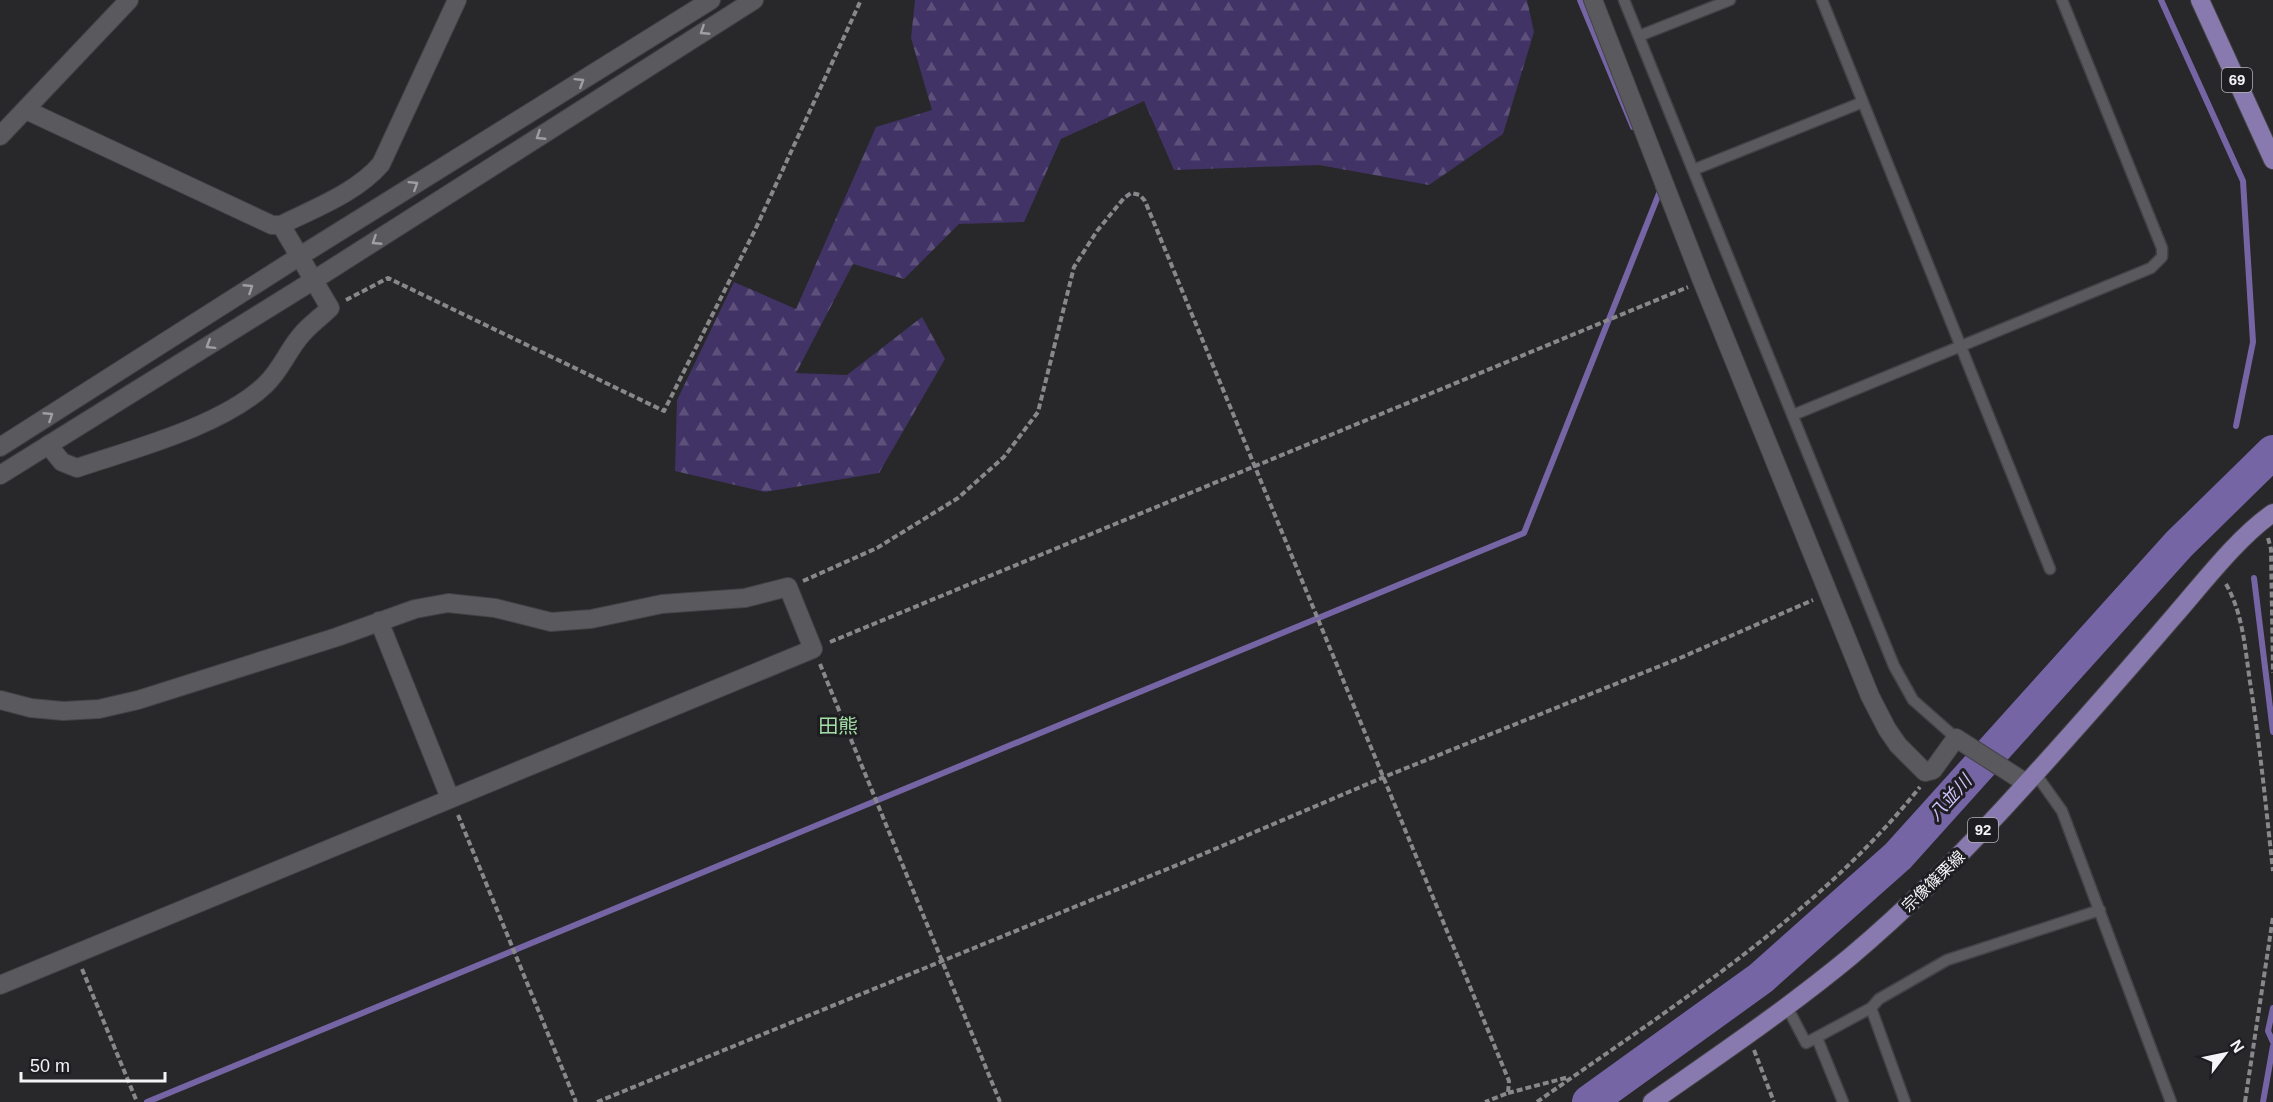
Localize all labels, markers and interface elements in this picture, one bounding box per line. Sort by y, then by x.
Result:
one-way arrow [700,24,711,35]
road number: 69 [2222,68,2252,92]
one-way arrow [574,77,584,89]
one-way arrow [536,129,547,140]
one-way arrow [408,180,418,192]
one-way arrow [371,234,382,245]
one-way arrow [242,284,253,295]
one-way arrow [206,337,216,349]
one-way arrow [43,411,53,423]
district label: 田熊 [818,715,858,737]
water label: 八並川 [1925,770,1977,825]
road number: 92 [1968,818,1998,842]
street label: 宗像篠栗線 [1899,847,1968,915]
north arrow [2195,1024,2255,1084]
text: N [2227,1037,2248,1056]
scale bar [21,1045,165,1083]
text: 50 m [30,1056,70,1076]

